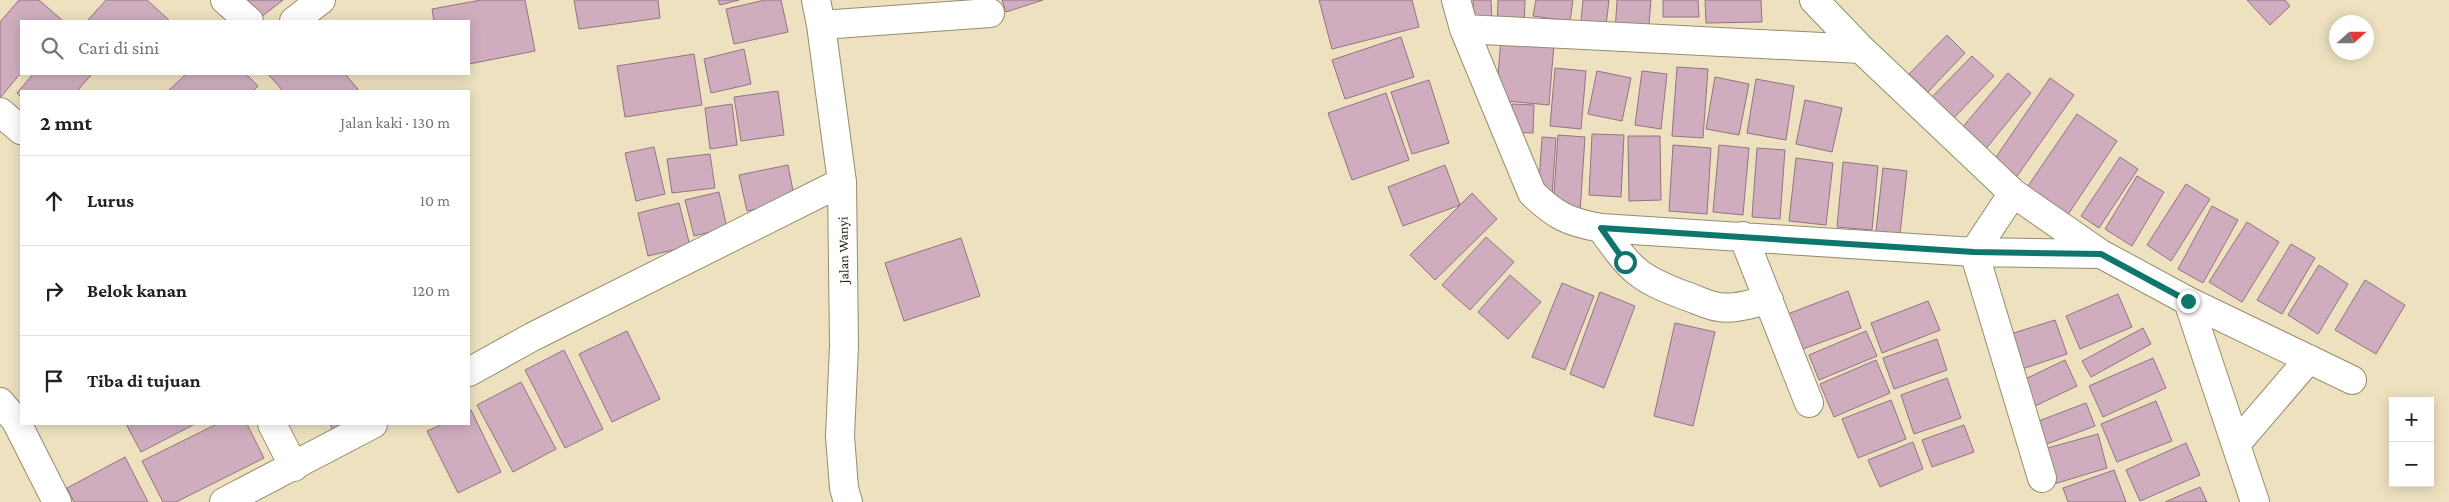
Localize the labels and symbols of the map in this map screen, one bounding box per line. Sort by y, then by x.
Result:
north arrow [2329,15,2374,60]
street label: Jalan Wanyi [834,216,852,286]
route start [1614,251,1637,274]
route end [2177,290,2200,313]

